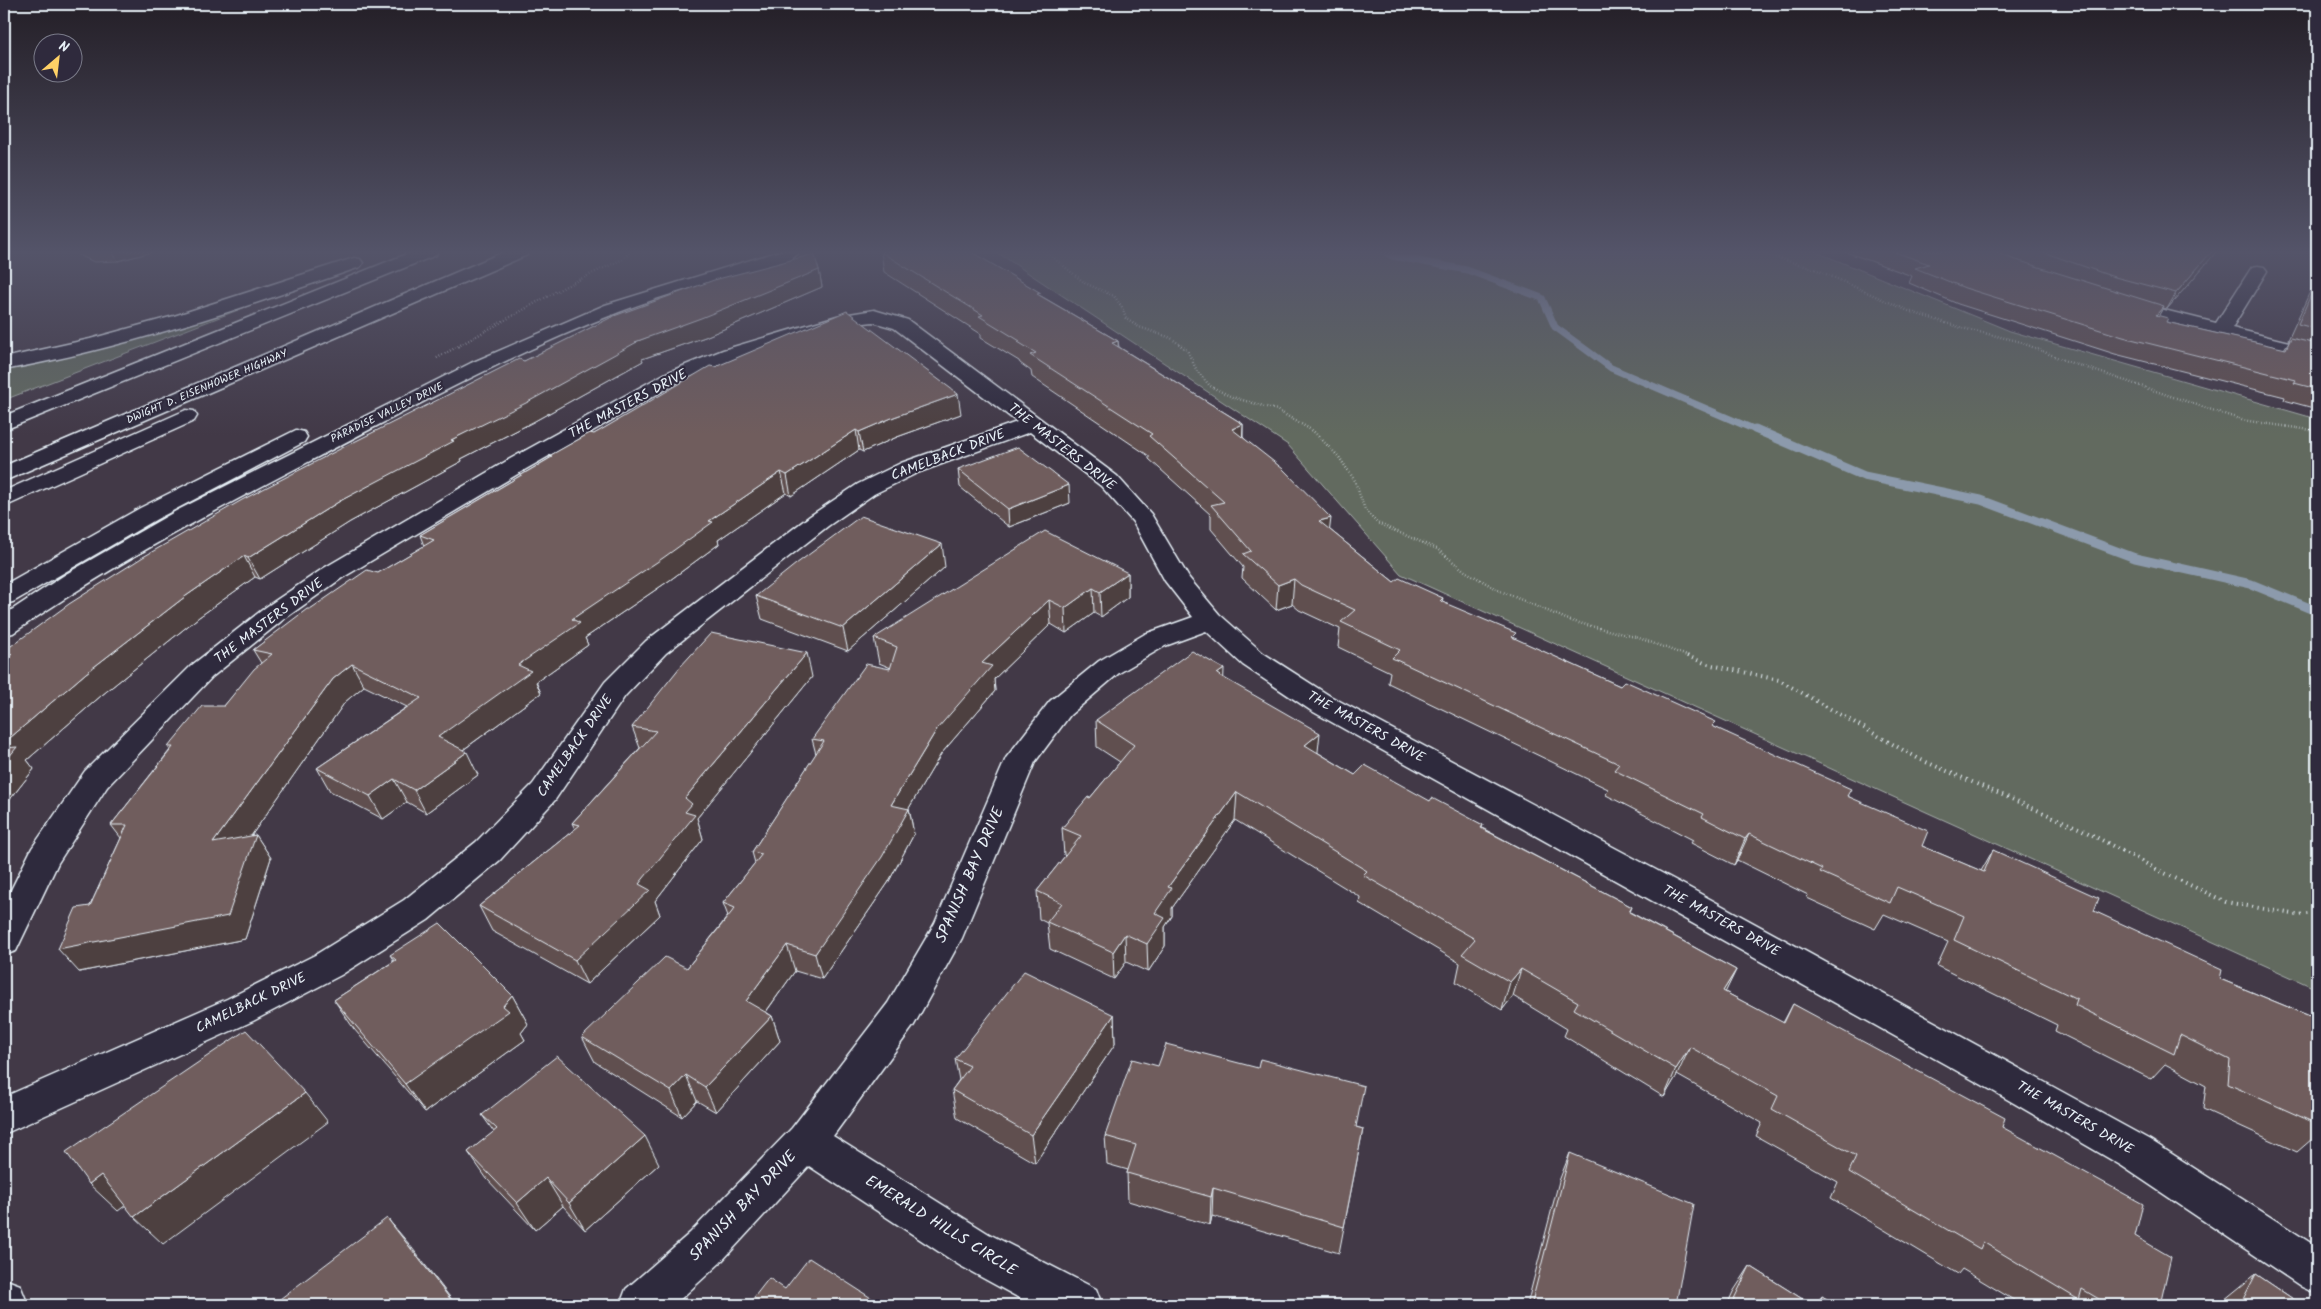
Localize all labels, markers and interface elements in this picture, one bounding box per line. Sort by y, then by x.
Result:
north arrow [32,32,82,82]
text: N [55,36,73,59]
street label: DWIGHT D. EISENHOWER HIGHWAY [124,345,291,429]
street label: THE MASTERS DRIVE [565,363,692,445]
street label: PARADISE VALLEY DRIVE [327,378,447,448]
street label: THE MASTERS DRIVE [1003,398,1121,497]
street label: CAMELBACK DRIVE [888,423,1009,487]
street label: THE MASTERS DRIVE [210,572,329,669]
street label: THE MASTERS DRIVE [1303,685,1430,769]
street label: CAMELBACK DRIVE [531,690,619,802]
street label: SPANISH BAY DRIVE [929,802,1011,947]
street label: THE MASTERS DRIVE [1658,879,1785,963]
street label: CAMELBACK DRIVE [192,966,311,1039]
street label: THE MASTERS DRIVE [2012,1076,2138,1161]
street label: SPANISH BAY DRIVE [683,1144,803,1267]
street label: EMERALD HILLS CIRCLE [860,1169,1023,1283]

